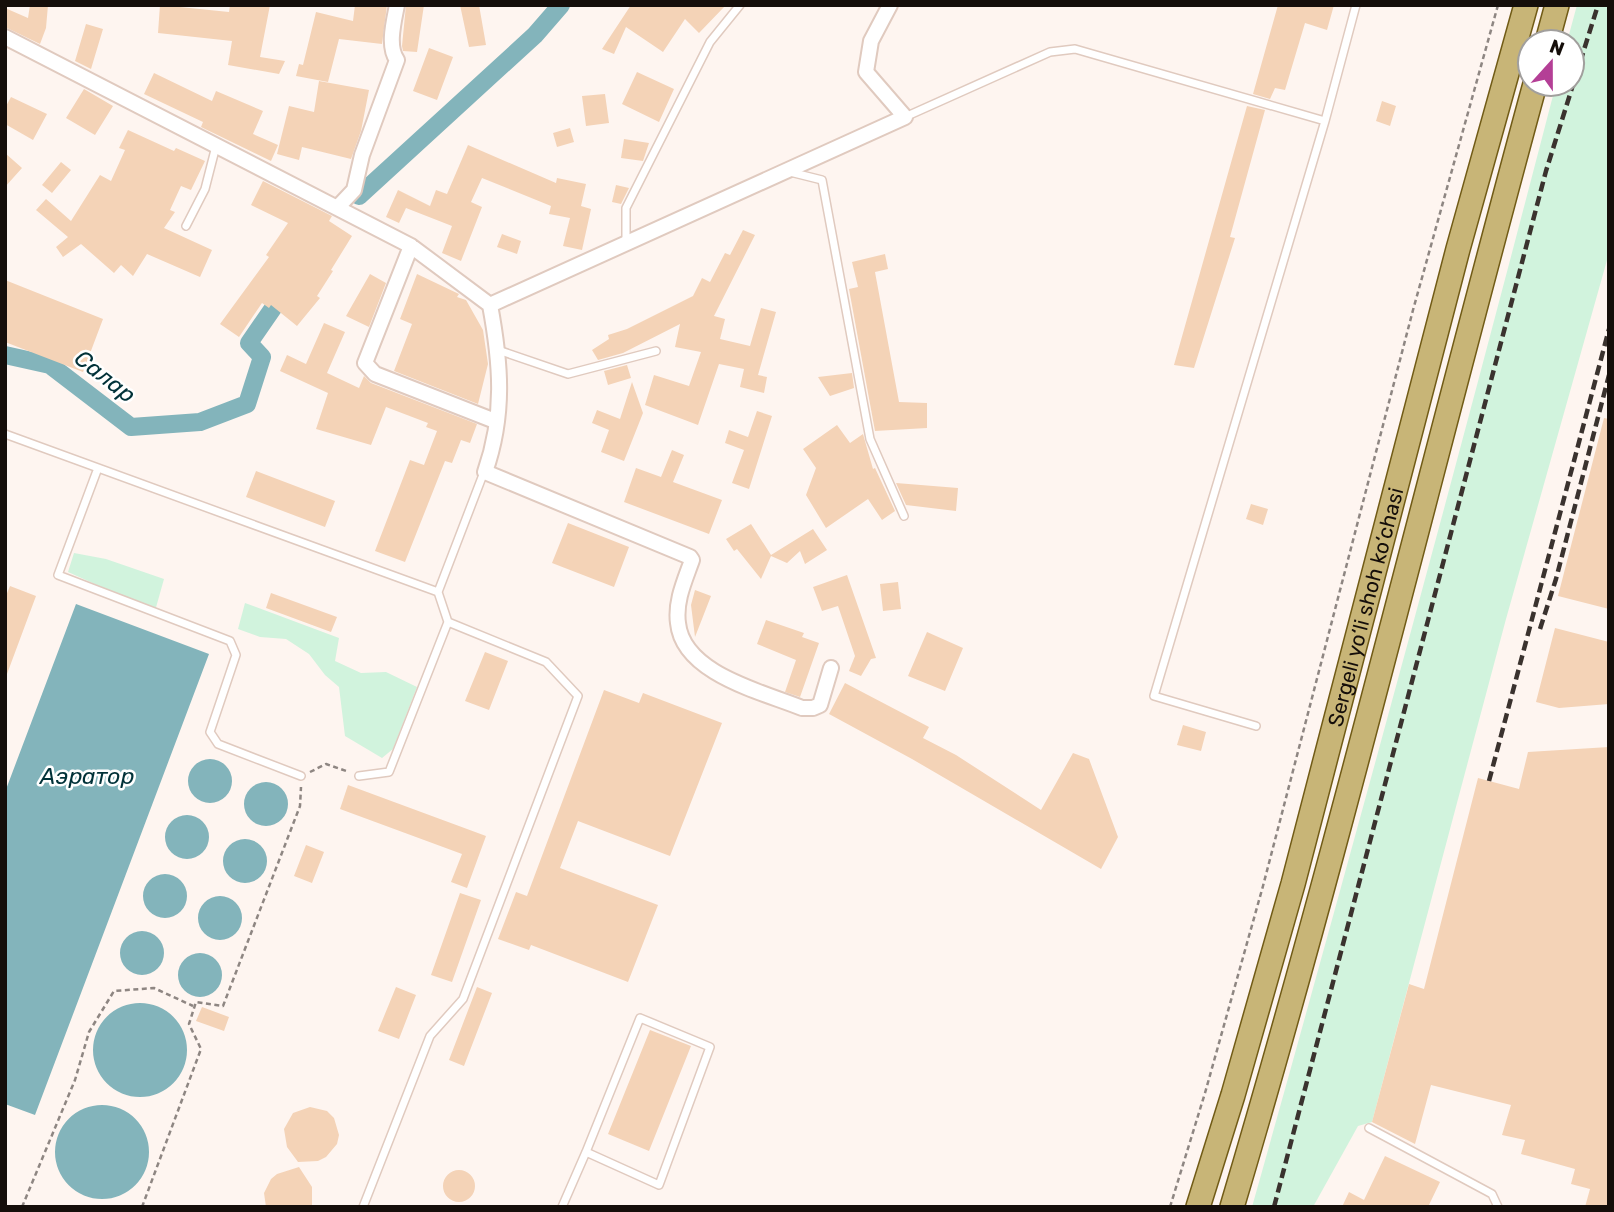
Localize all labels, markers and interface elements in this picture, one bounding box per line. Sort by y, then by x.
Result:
north arrow [1516,28,1586,98]
text: N [1546,34,1567,61]
water label: Салар [69,344,141,409]
street label: Sergeli yo‘li shoh ko‘chasi [1322,485,1408,729]
water label: Аэратор [39,762,134,790]

